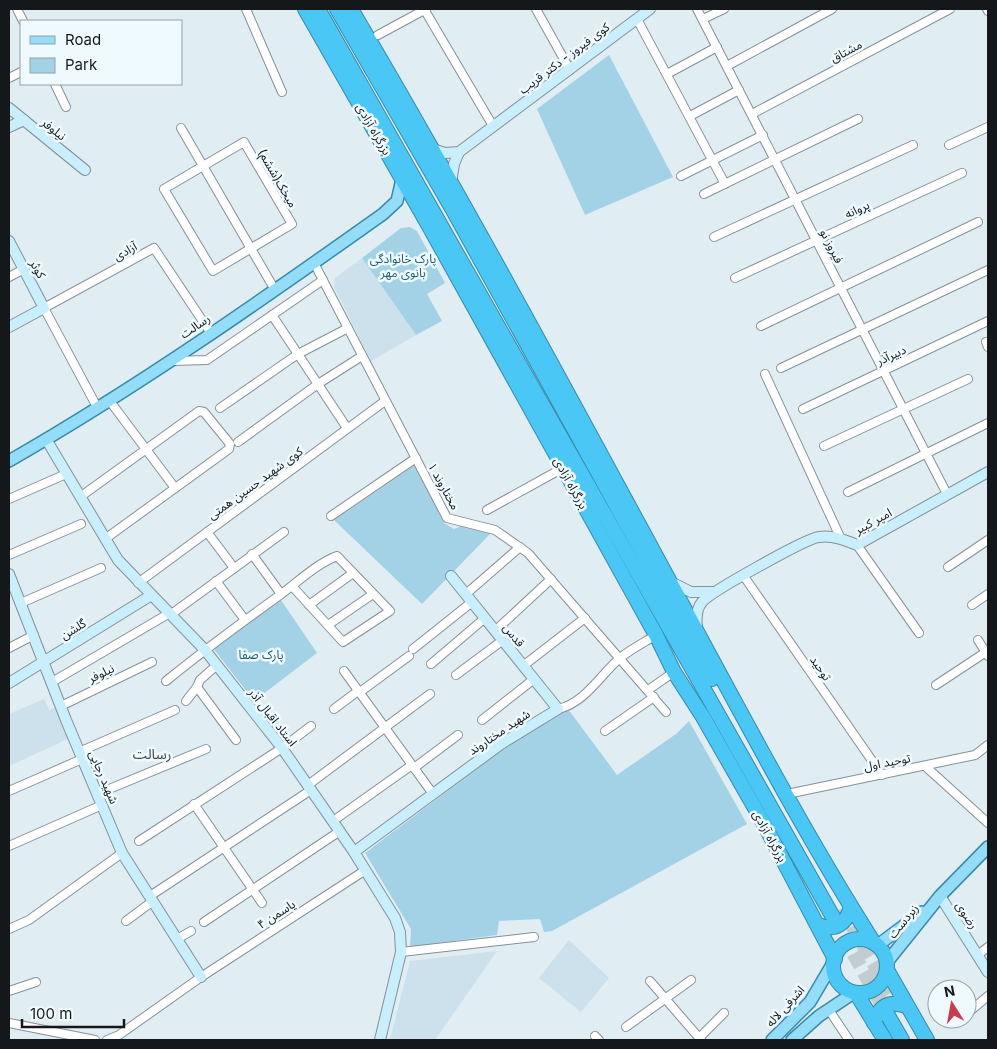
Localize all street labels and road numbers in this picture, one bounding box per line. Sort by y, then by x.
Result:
street label: کوی فیروز - دکتر قریب [516,18,613,97]
street label: مشتاق [828,36,864,66]
street label: بزرگراه آزادی [353,101,395,157]
street label: نیلوفر [38,114,69,143]
street label: میخک(ششم) [253,146,301,211]
street label: پروانه [842,197,872,222]
street label: فیروز نو [817,226,847,266]
street label: آزادی [111,238,140,264]
street label: کوثر [26,256,50,282]
street label: رسالت [177,311,213,341]
street label: دبیرآذر [873,342,908,369]
street label: کوی شهید حسین همتی [205,443,306,523]
street label: بزرگراه آزادی [551,454,591,512]
street label: مختاروند ۱ [425,460,463,512]
street label: امیر کبیر [851,505,894,538]
street label: گلشن [57,615,90,643]
street label: قدس [500,620,528,650]
street label: توحید [807,653,835,684]
street label: نیلوفر [85,660,116,686]
street label: استاد اقبال آذر [245,684,300,749]
street label: شهید مختاروند [465,706,533,758]
street label: شهید رجایی [86,748,122,806]
street label: توحید اول [862,750,912,774]
street label: بزرگراه آزادی [750,807,790,865]
street label: یاسمن ۴ [254,896,298,932]
street label: رضوی [953,898,981,932]
street label: زبردست [885,901,921,941]
street label: اشرفی لاله [763,982,807,1030]

